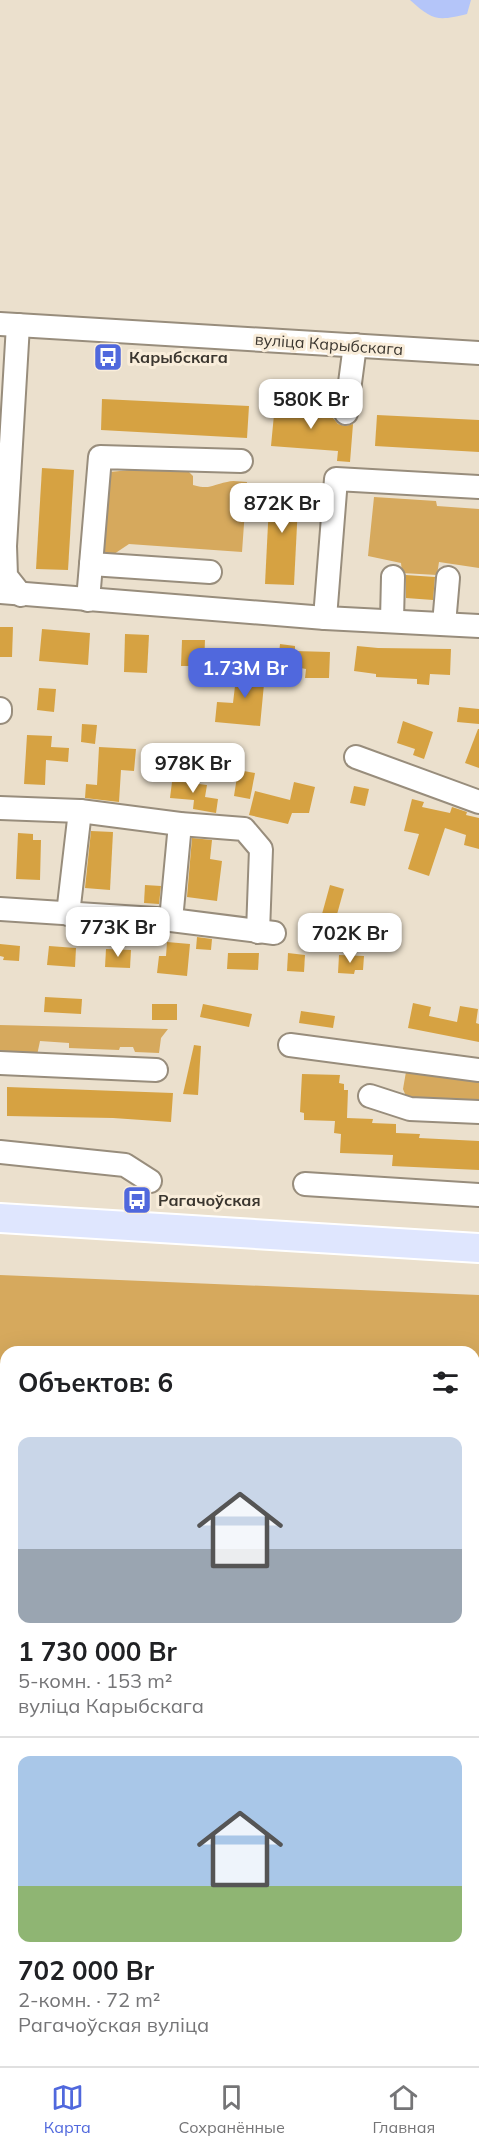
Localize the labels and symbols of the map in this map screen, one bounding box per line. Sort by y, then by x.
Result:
street label: вуліца Карыбскага [254,329,404,359]
bus stop icon: Карыбскага [92,341,124,373]
place label: Карыбскага [129,347,228,367]
pin: 580K Br [256,379,366,430]
pin: 872K Br [227,483,337,534]
pin: 1.73M Br [183,648,307,699]
pin: 978K Br [138,743,248,794]
pin: 773K Br [63,907,173,958]
pin: 702K Br [295,913,405,964]
bus stop icon: Рагачоўская [121,1184,153,1216]
place label: Рагачоўская [158,1190,261,1210]

